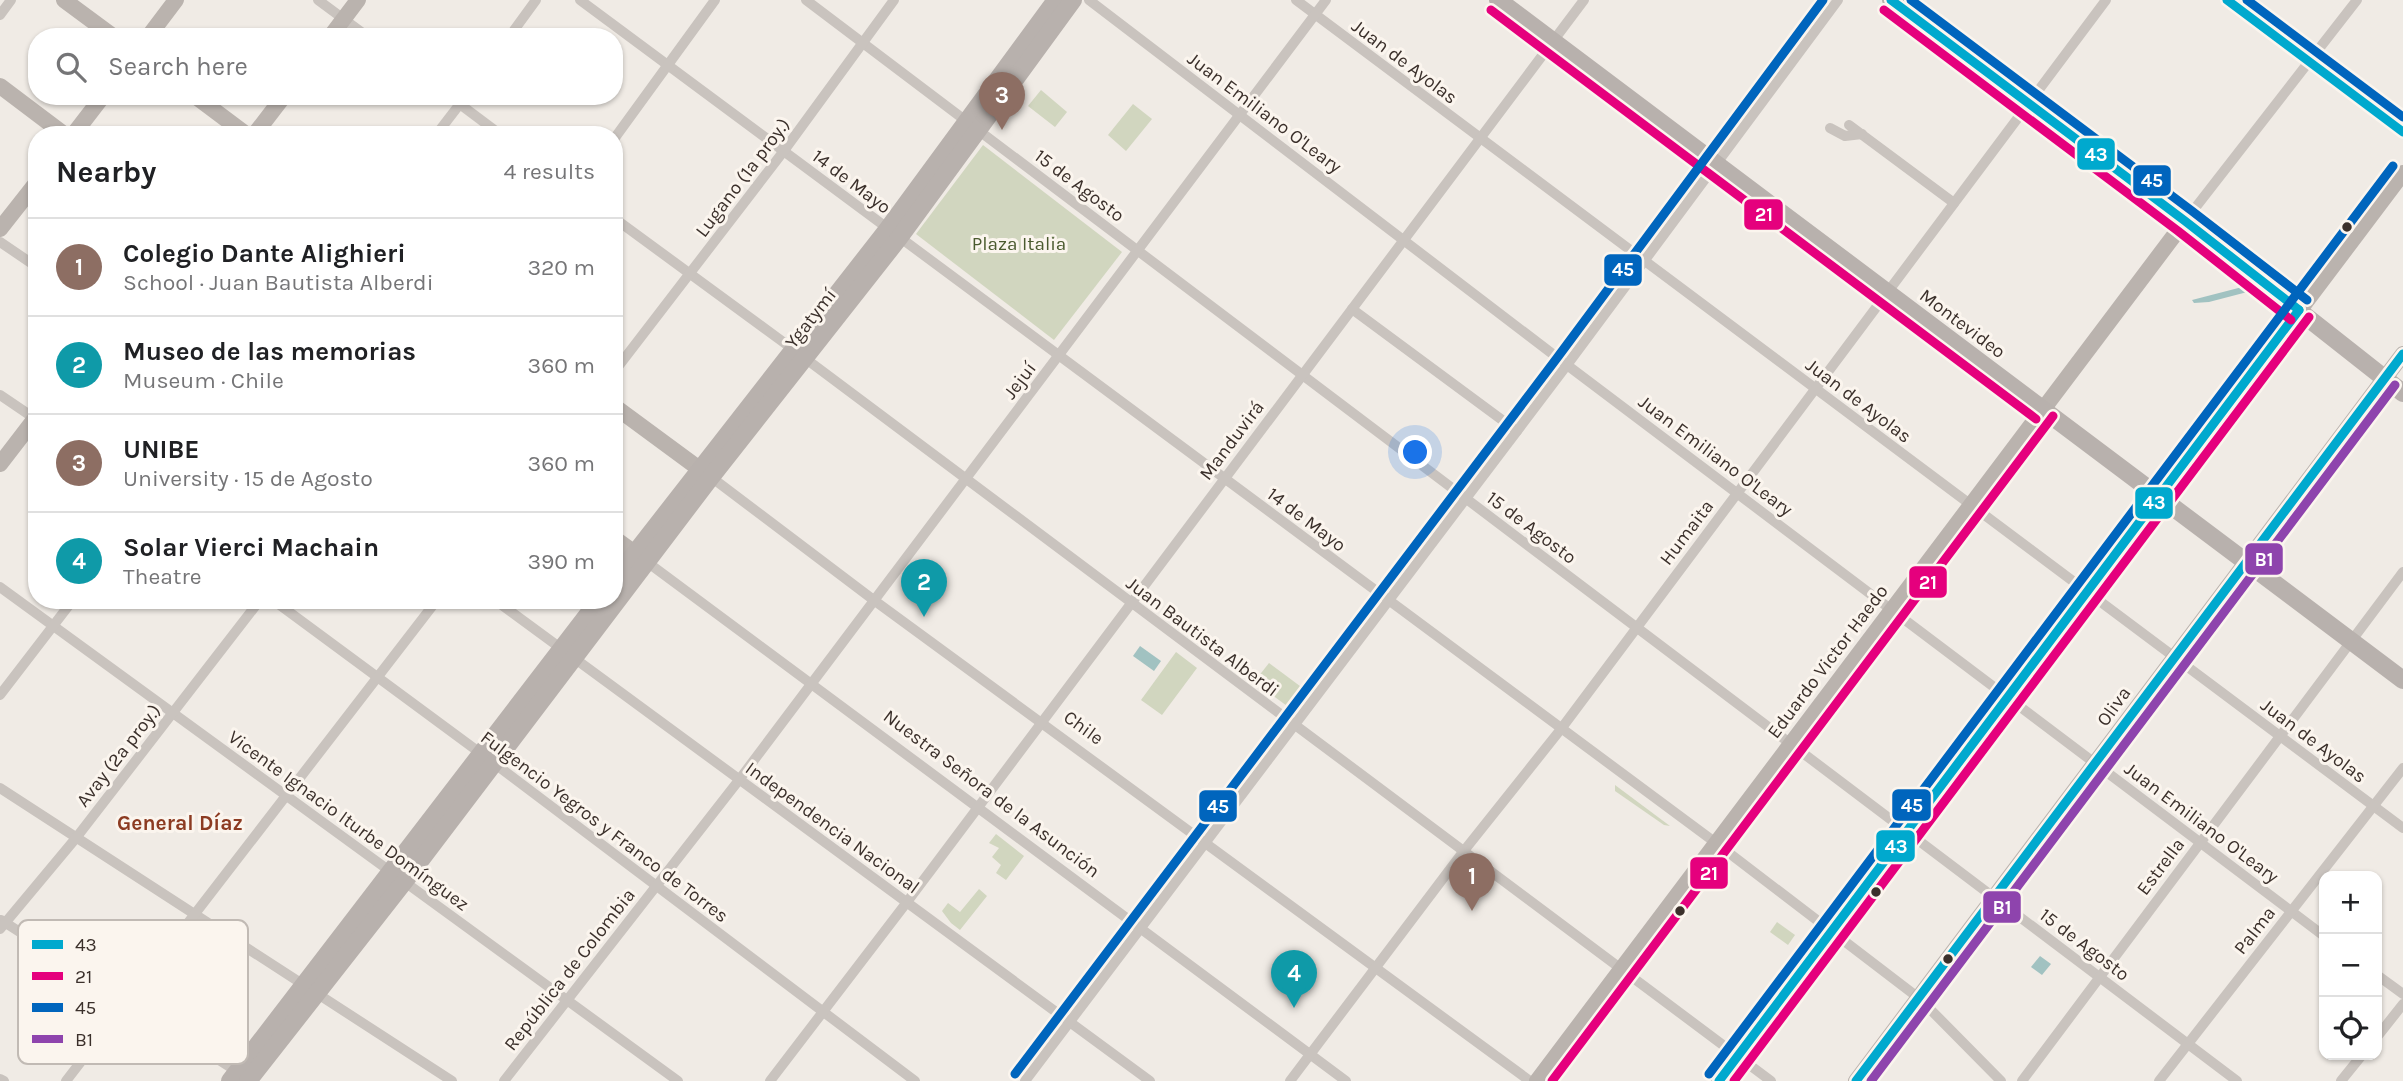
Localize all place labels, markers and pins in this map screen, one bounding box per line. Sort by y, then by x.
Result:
pin: 3 [979,72,1025,130]
unlabelled marker [2340,220,2354,234]
pin: 2 [901,559,947,617]
pin: 1 [1449,853,1495,911]
unlabelled marker [1869,885,1883,899]
unlabelled marker [1673,904,1687,918]
pin: 4 [1271,950,1317,1008]
unlabelled marker [1941,952,1955,966]

